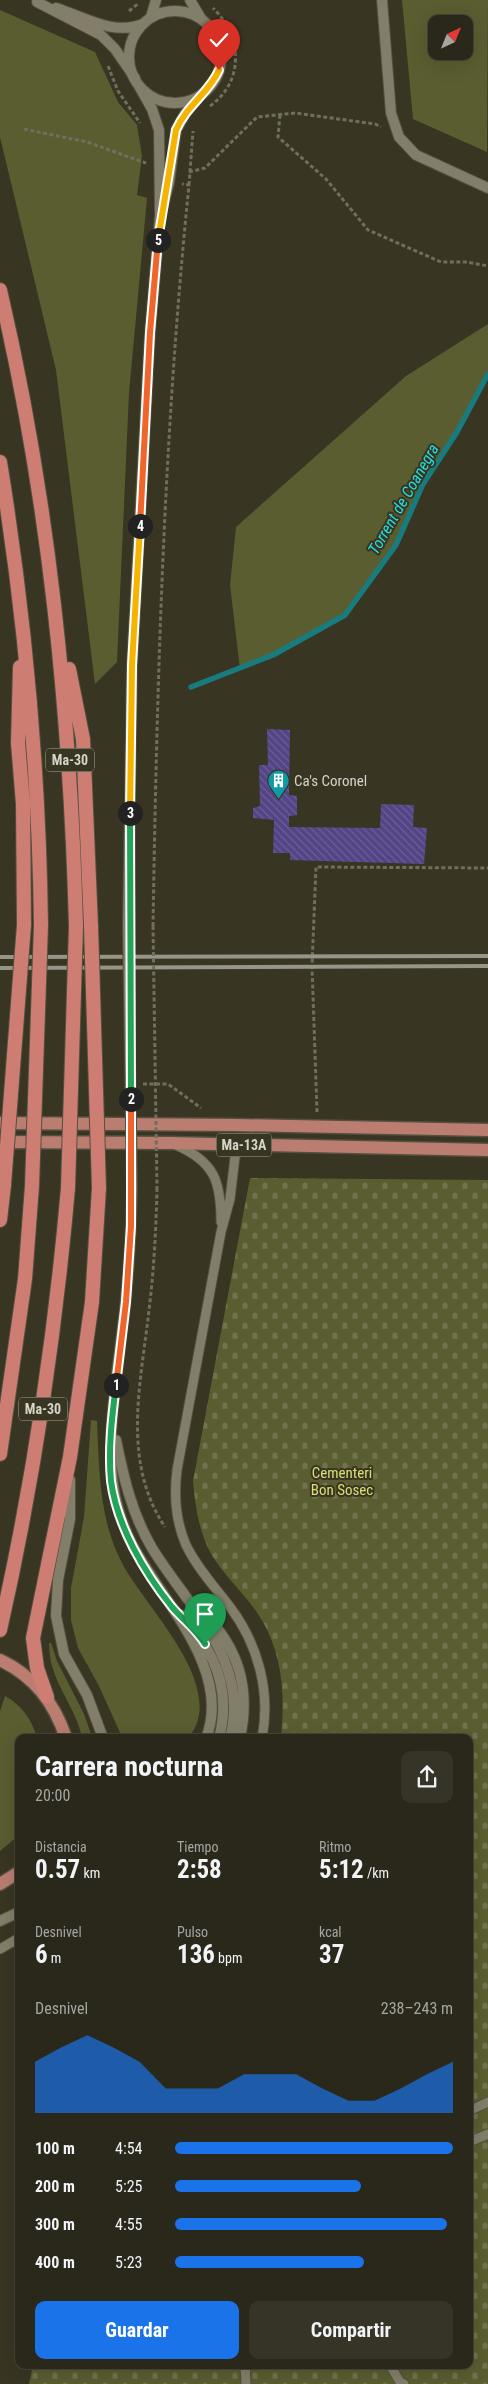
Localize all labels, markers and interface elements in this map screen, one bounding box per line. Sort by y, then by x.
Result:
north arrow [428,15,472,60]
map controls [428,15,473,60]
pin [198,19,240,70]
icon: check [205,26,233,54]
pin: 5 [146,228,170,252]
text: 5 [155,232,162,248]
water label: Torrent de Coanegra [364,441,443,558]
pin: 4 [128,514,152,538]
text: 4 [137,518,144,534]
road number: Ma-30 [46,748,94,772]
building icon: Ca's Coronel [266,769,290,800]
place label: Ca's Coronel [294,772,367,790]
pin: 3 [118,800,142,826]
text: 3 [127,805,134,821]
pin: 2 [118,1086,144,1112]
text: 2 [128,1091,135,1107]
road number: Ma-13A [216,1134,272,1156]
pin: 1 [104,1372,128,1398]
text: 1 [113,1377,120,1393]
road number: Ma-30 [19,1398,67,1420]
park label: Cementeri Bon Sosec [311,1464,373,1499]
pin [184,1593,226,1644]
icon: arrive [191,1600,219,1628]
text: Carrera nocturna [35,1750,224,1783]
button: share [401,1751,453,1803]
text: 20:00 [35,1786,70,1805]
text: Distancia [35,1839,87,1855]
text: Tiempo [177,1839,219,1855]
text: Ritmo [319,1839,351,1855]
text: 0.57 [35,1855,80,1884]
text: 2:58 [177,1855,222,1884]
text: 5:12 [319,1855,364,1884]
text: km [80,1865,100,1881]
text: /km [364,1865,389,1881]
text: Desnivel [35,1924,82,1940]
text: Pulso [177,1924,208,1940]
text: kcal [319,1924,342,1940]
text: 6 [35,1940,48,1969]
text: 136 [177,1940,215,1969]
text: 37 [319,1940,344,1969]
text: m [48,1950,61,1966]
text: bpm [215,1950,242,1966]
text: Desnivel [35,1999,88,2018]
text: 238–243 m [381,1999,453,2018]
text: 100 m [35,2139,75,2158]
text: 4:54 [115,2139,142,2158]
text: 200 m [35,2177,75,2196]
text: 5:25 [115,2177,142,2196]
text: 300 m [35,2215,75,2234]
text: 4:55 [115,2215,142,2234]
text: 400 m [35,2253,75,2272]
text: 5:23 [115,2253,142,2272]
button: Guardar [35,2301,239,2359]
button: Compartir [249,2301,453,2359]

